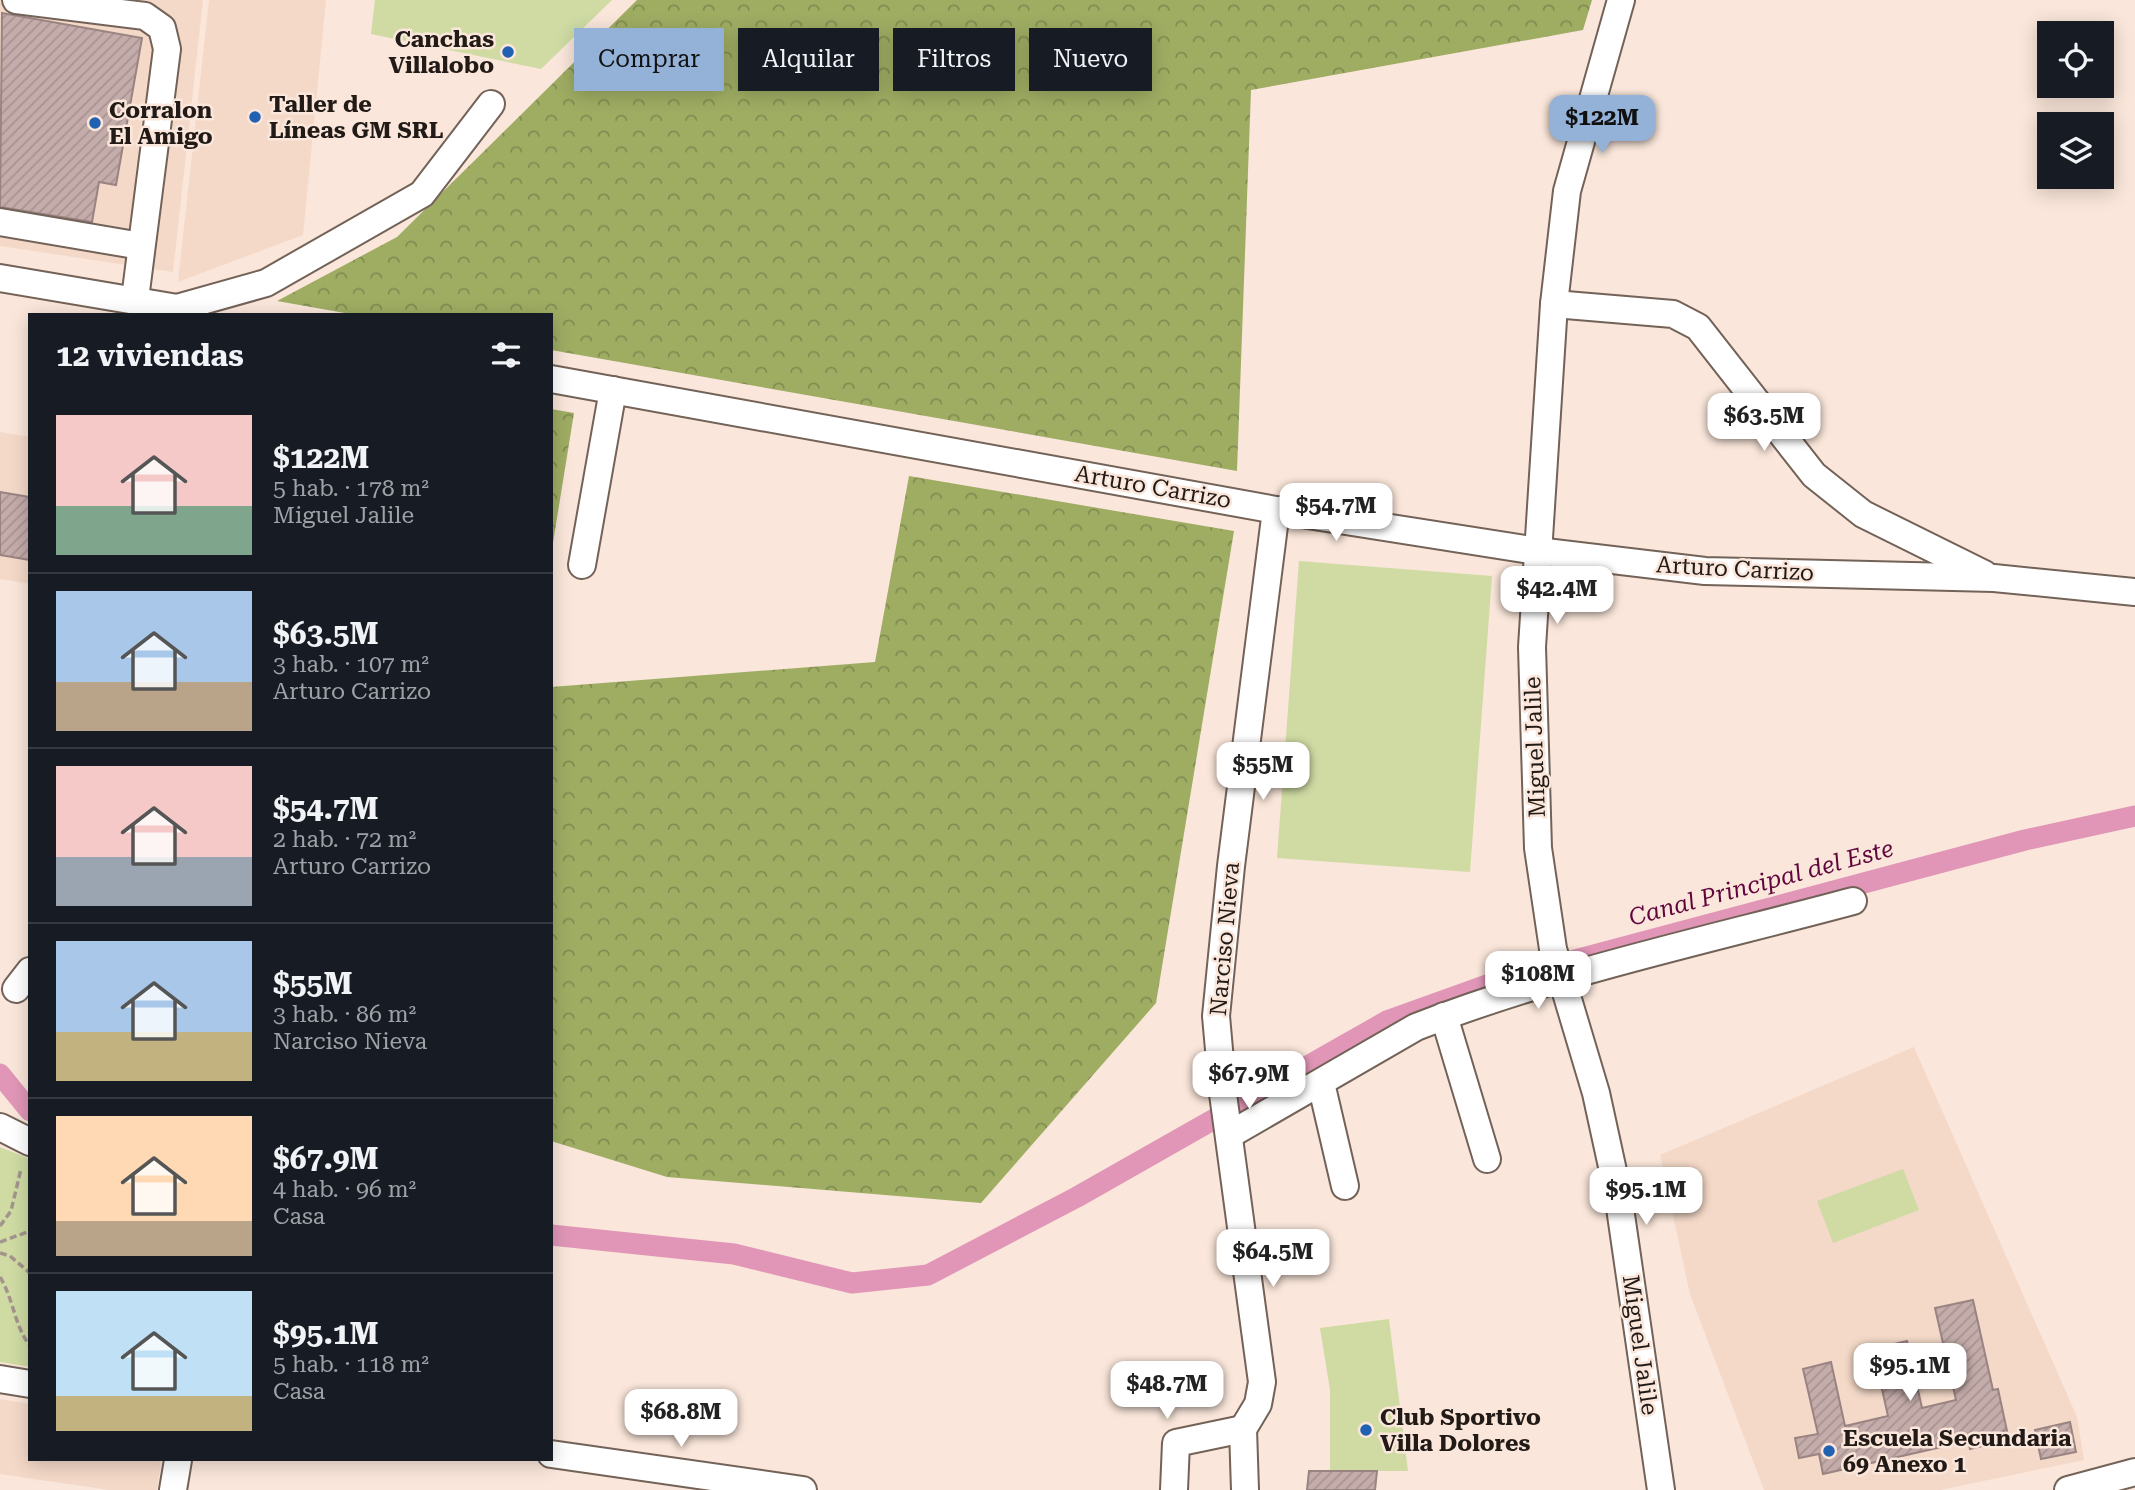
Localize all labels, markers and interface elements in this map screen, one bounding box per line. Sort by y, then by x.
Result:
map controls [2037,21,2114,189]
button: locate [2037,21,2114,98]
place label: Canchas Villalobo [388,26,494,79]
chip: Comprar [574,28,724,91]
chip: Alquilar [738,28,879,91]
chip: Filtros [893,28,1015,91]
chip: Nuevo [1029,28,1152,91]
marker: Canchas Villalobo [500,44,516,60]
place label: Taller de Líneas GM SRL [269,91,444,144]
pin: $122M [1553,96,1651,155]
place label: Corralon El Amigo [109,97,213,150]
text: $122M [1565,104,1639,131]
marker: Taller de Líneas GM SRL [247,109,263,125]
button: layers [2037,112,2114,189]
marker: Corralon El Amigo [87,115,103,131]
icon: filters [487,336,525,374]
text: 12 viviendas [56,338,244,373]
pin: $63.5M [1707,393,1821,453]
text: $63.5M [1724,402,1804,429]
text: $122M [273,440,369,475]
icon: home [112,443,196,527]
street label: Arturo Carrizo [1073,460,1233,514]
text: 5 hab. · 178 m² [273,475,429,502]
pin: $54.7M [1279,484,1393,543]
text: $54.7M [1296,492,1376,519]
text: Miguel Jalile [273,502,414,529]
street label: Arturo Carrizo [1655,551,1815,587]
pin: $42.4M [1500,566,1614,626]
text: $42.4M [1517,575,1597,602]
text: $63.5M [273,616,379,651]
icon: home [112,619,196,703]
text: 3 hab. · 107 m² [273,651,429,678]
street label: Miguel Jalile [1519,676,1551,818]
text: Arturo Carrizo [273,678,431,705]
pin: $55M [1222,742,1304,802]
text: $55M [1233,751,1293,778]
text: $54.7M [273,791,379,826]
icon: home [112,794,196,878]
text: 2 hab. · 72 m² [273,826,416,853]
water label: Canal Principal del Este [1626,834,1896,932]
text: Arturo Carrizo [273,853,431,880]
street label: Narciso Nieva [1205,860,1245,1017]
pin: $108M [1489,951,1587,1011]
text: $108M [1501,960,1575,987]
text: $55M [273,966,352,1001]
icon: home [112,969,196,1053]
text: 3 hab. · 86 m² [273,1001,416,1028]
text: Narciso Nieva [273,1028,427,1055]
pin: $67.9M [1192,1052,1306,1111]
text: $67.9M [1209,1060,1289,1087]
text: $67.9M [273,1141,379,1176]
icon: home [112,1144,196,1228]
pin: $95.1M [1589,1168,1703,1227]
text: 4 hab. · 96 m² [273,1176,416,1203]
text: $95.1M [1606,1176,1686,1203]
text: Casa [273,1203,325,1230]
pin: $64.5M [1216,1230,1330,1289]
text: $64.5M [1233,1238,1313,1265]
street label: Miguel Jalile [1617,1273,1663,1417]
text: $95.1M [273,1316,379,1351]
icon: home [112,1319,196,1403]
pin: $95.1M [1853,1344,1967,1403]
text: 5 hab. · 118 m² [273,1351,429,1378]
text: $95.1M [1870,1352,1950,1379]
pin: $48.7M [1110,1362,1224,1421]
text: $48.7M [1127,1370,1207,1397]
text: Casa [273,1378,325,1405]
pin: $68.8M [624,1390,738,1449]
text: $68.8M [641,1398,721,1425]
place label: Club Sportivo Villa Dolores [1380,1404,1541,1457]
marker: Club Sportivo Villa Dolores [1358,1422,1374,1438]
place label: Escuela Secundaria 69 Anexo 1 [1843,1425,2072,1478]
marker: Escuela Secundaria 69 Anexo 1 [1821,1443,1837,1459]

